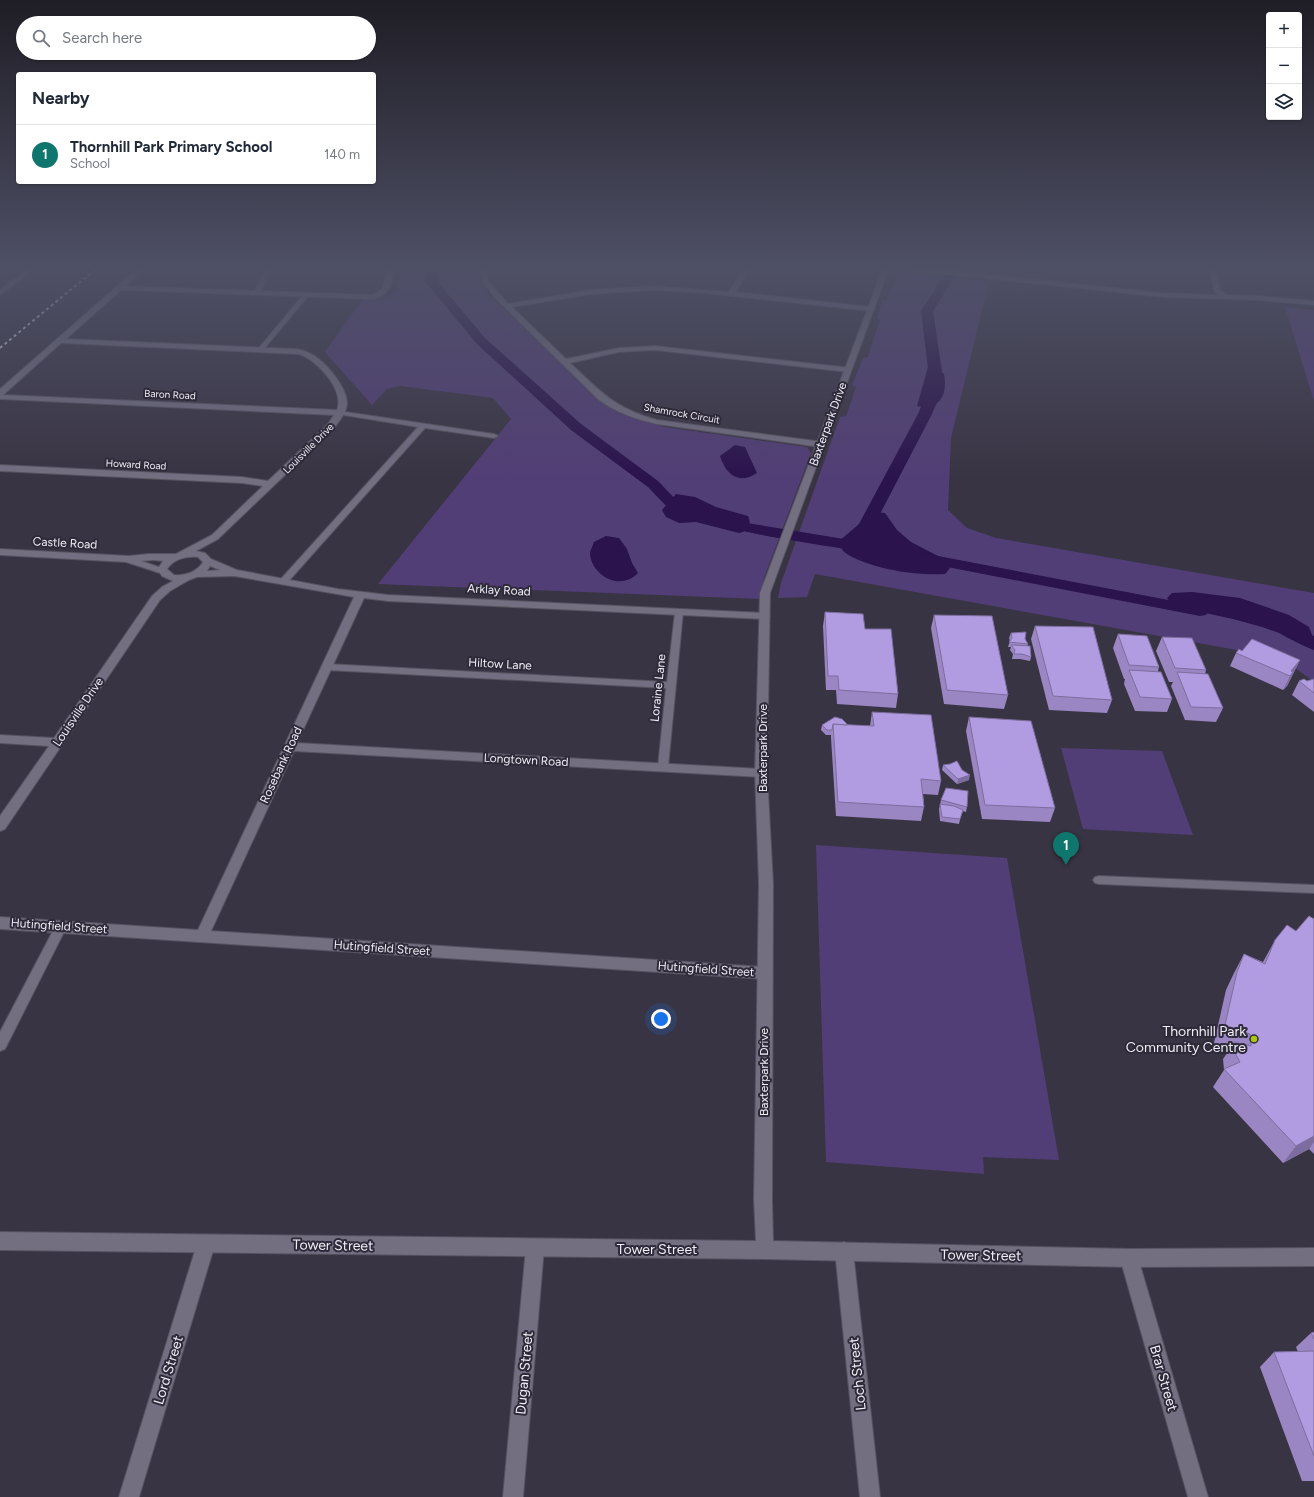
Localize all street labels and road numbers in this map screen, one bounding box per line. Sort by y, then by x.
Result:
street label: Baxterpark Drive [806,380,850,468]
street label: Baron Road [144,387,196,402]
street label: Shamrock Circuit [643,400,721,427]
street label: Louisville Drive [280,420,337,476]
street label: Howard Road [105,456,167,473]
street label: Castle Road [32,534,98,552]
street label: Arklay Road [467,581,531,599]
street label: Loraine Lane [647,653,669,723]
street label: Hiltow Lane [468,655,533,673]
street label: Louisville Drive [50,675,106,749]
street label: Baxterpark Drive [756,704,770,792]
street label: Rosebank Road [257,724,305,806]
street label: Longtown Road [483,751,569,769]
street label: Hutingfield Street [10,916,108,936]
street label: Hutingfield Street [333,938,431,958]
street label: Hutingfield Street [657,959,755,979]
street label: Baxterpark Drive [757,1028,771,1116]
street label: Tower Street [293,1236,373,1255]
street label: Tower Street [617,1241,697,1258]
street label: Tower Street [941,1246,1021,1265]
street label: Dugan Street [512,1331,537,1415]
street label: Lord Street [150,1334,187,1407]
street label: Loch Street [845,1337,870,1411]
street label: Brar Street [1146,1343,1181,1413]

